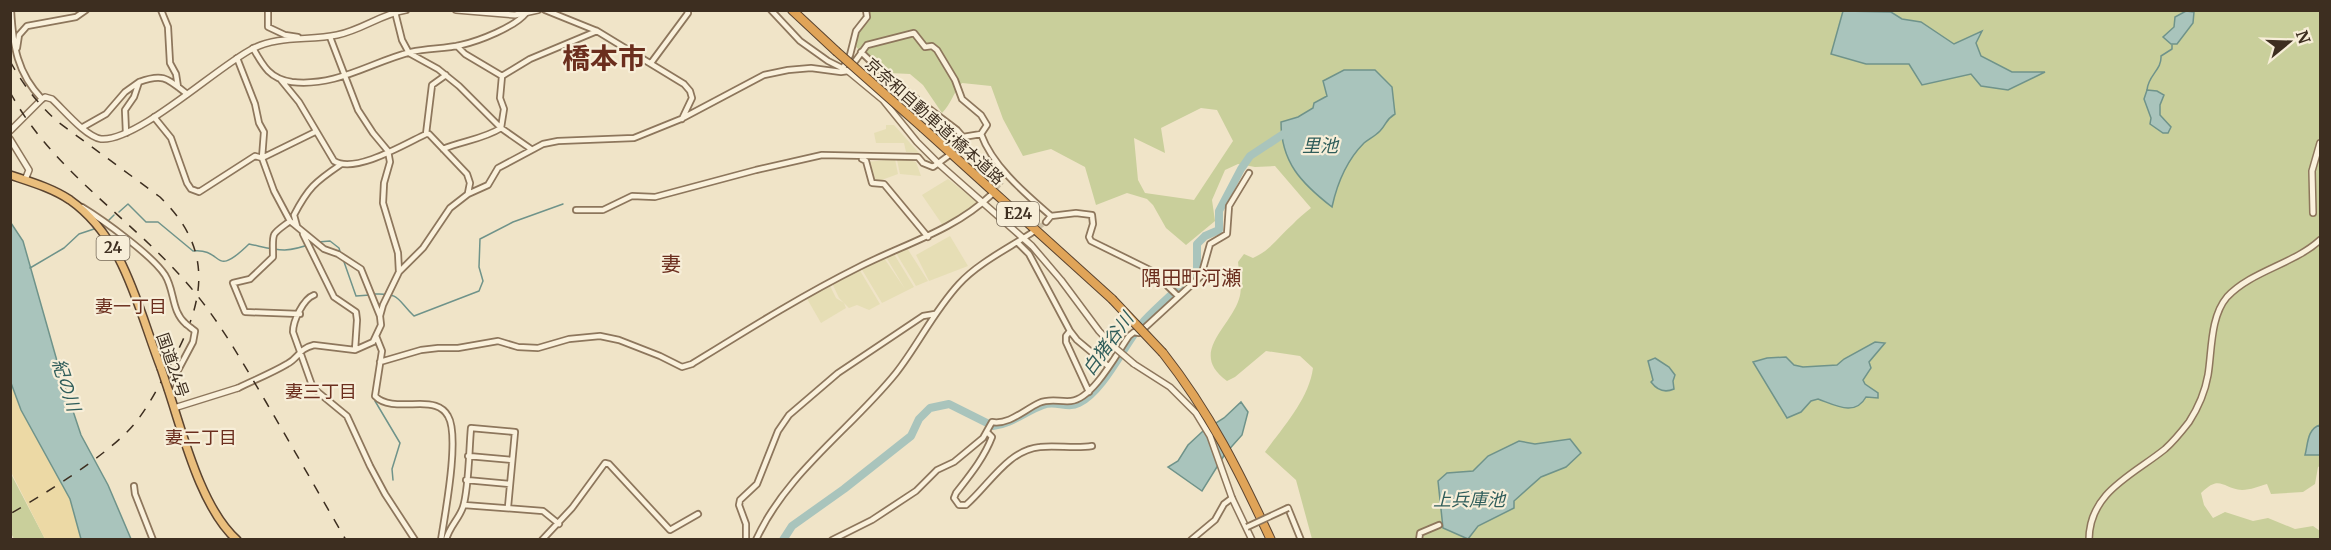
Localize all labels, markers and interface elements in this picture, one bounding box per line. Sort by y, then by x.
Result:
north arrow [2259,12,2319,72]
text: N [2292,28,2315,47]
district label: 橋本市 [562,40,646,76]
street label: 京奈和自動車道;橋本道路 [861,53,1009,189]
water label: 里池 [1302,134,1340,157]
road number: E24 [997,202,1039,226]
road number: 24 [96,236,130,260]
district label: 妻 [661,251,681,276]
district label: 隅田町河瀬 [1141,265,1241,290]
district label: 妻一丁目 [95,295,167,318]
water label: 白猪谷川 [1077,306,1139,380]
street label: 国道24号 [153,330,193,400]
water label: 紀の川 [47,356,86,416]
district label: 妻三丁目 [285,380,357,403]
district label: 妻二丁目 [165,426,237,449]
water label: 上兵庫池 [1433,488,1507,511]

